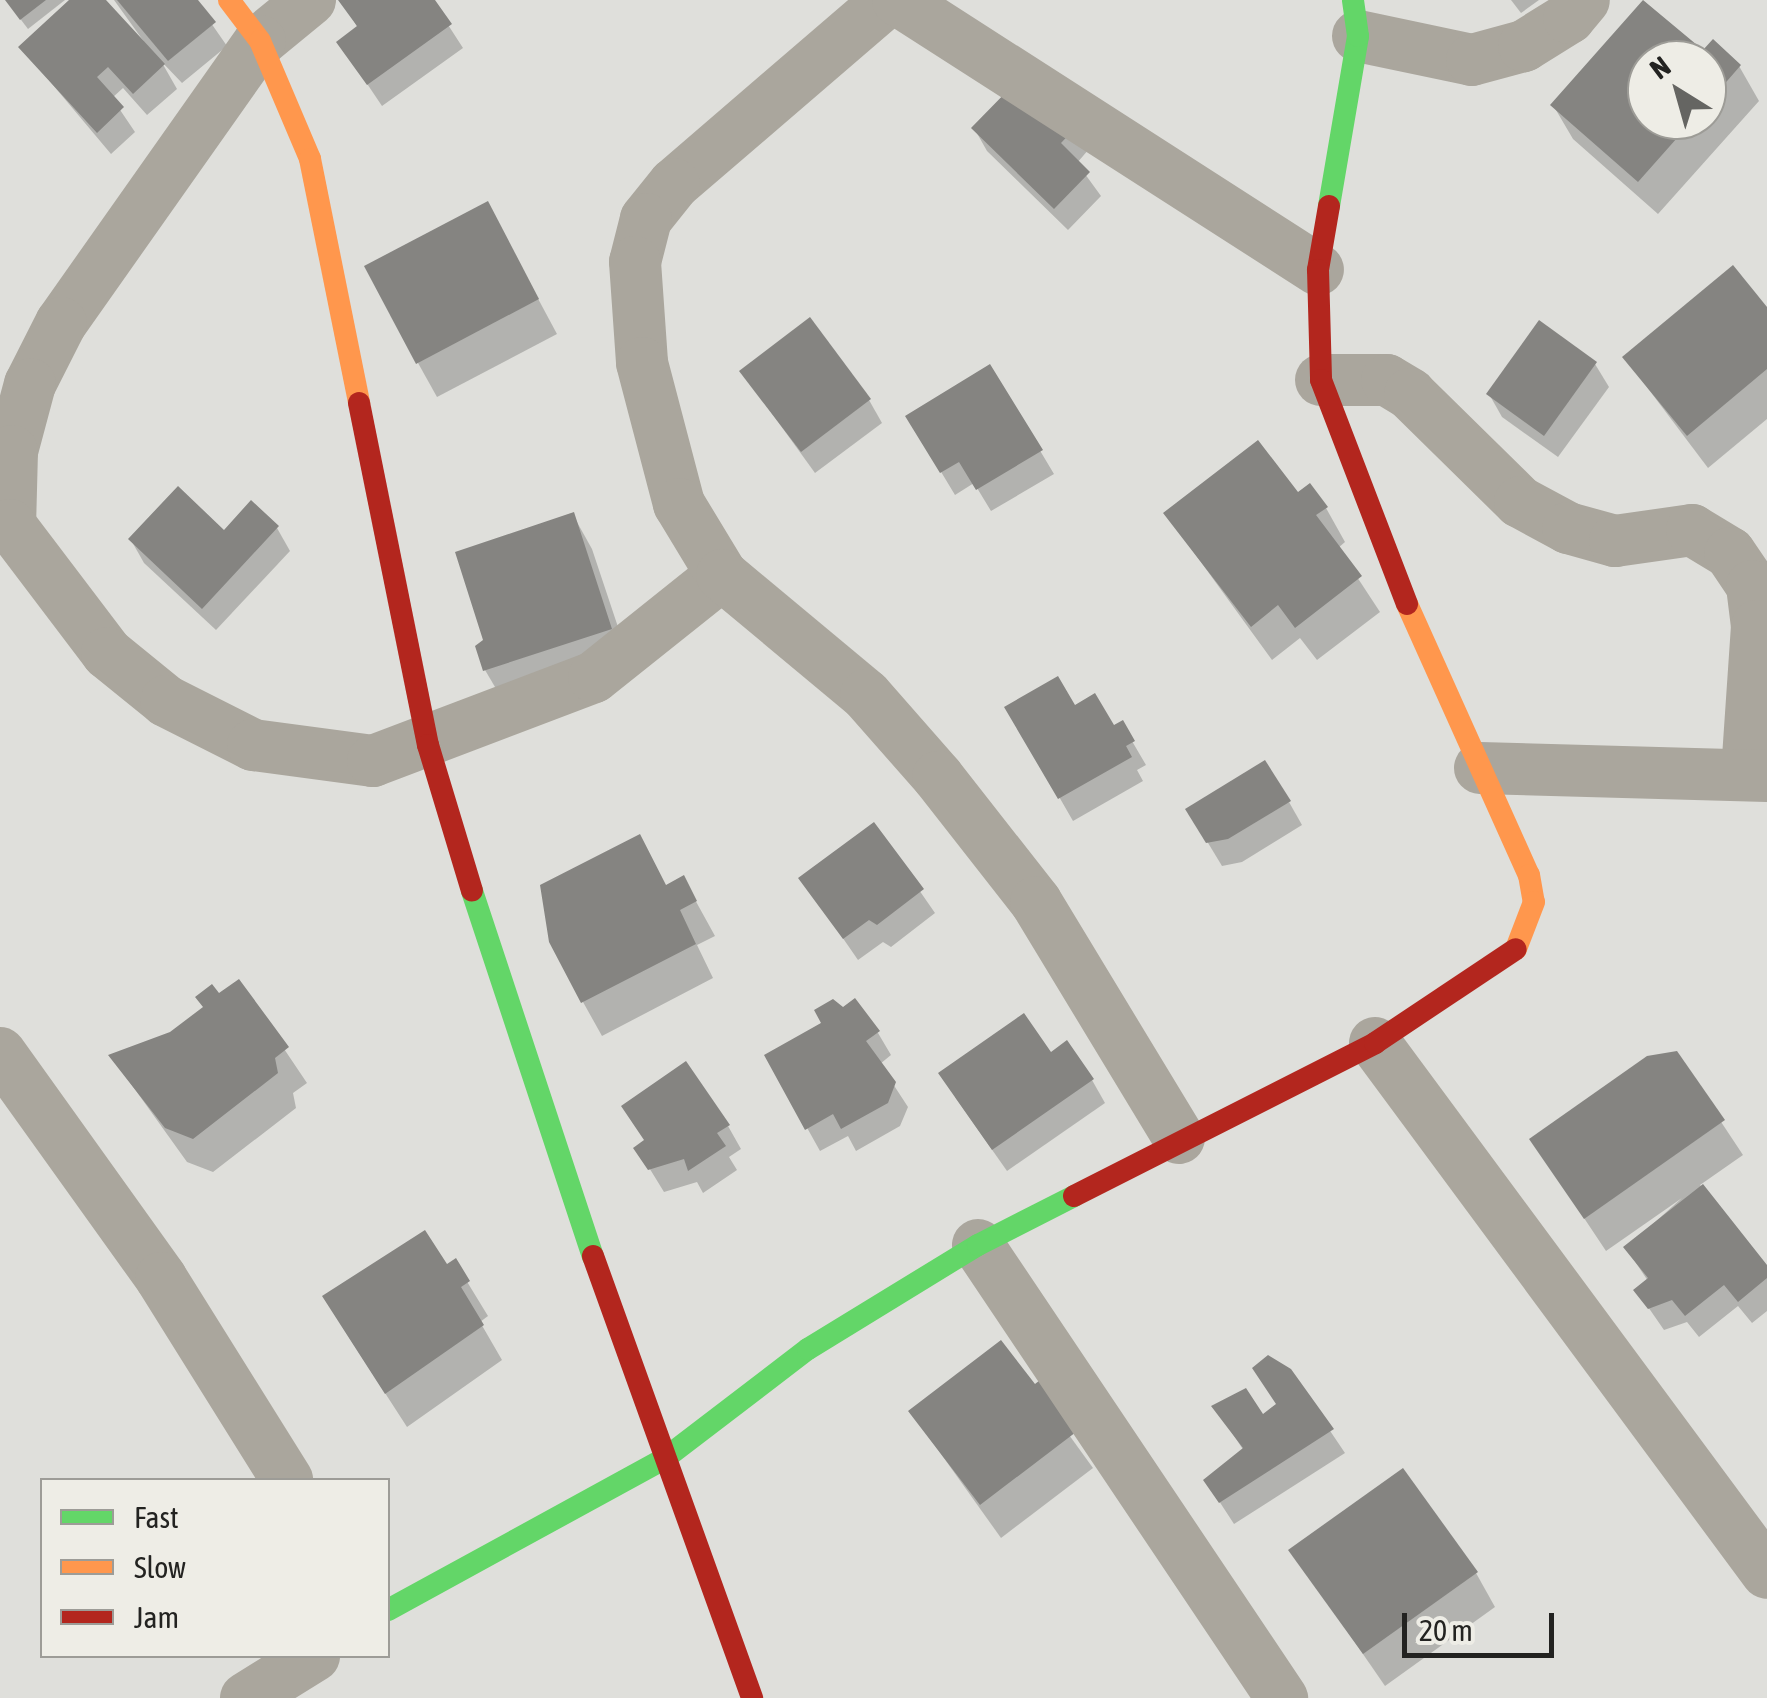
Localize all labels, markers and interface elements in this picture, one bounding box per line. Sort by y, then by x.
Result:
north arrow [1627,40,1727,140]
text: N [1644,50,1676,85]
legend [40,1478,390,1658]
text: Fast [134,1500,179,1534]
text: Slow [134,1550,186,1584]
scale bar [1407,1593,1560,1655]
text: Jam [134,1600,179,1634]
text: 20 m [1419,1613,1473,1647]

